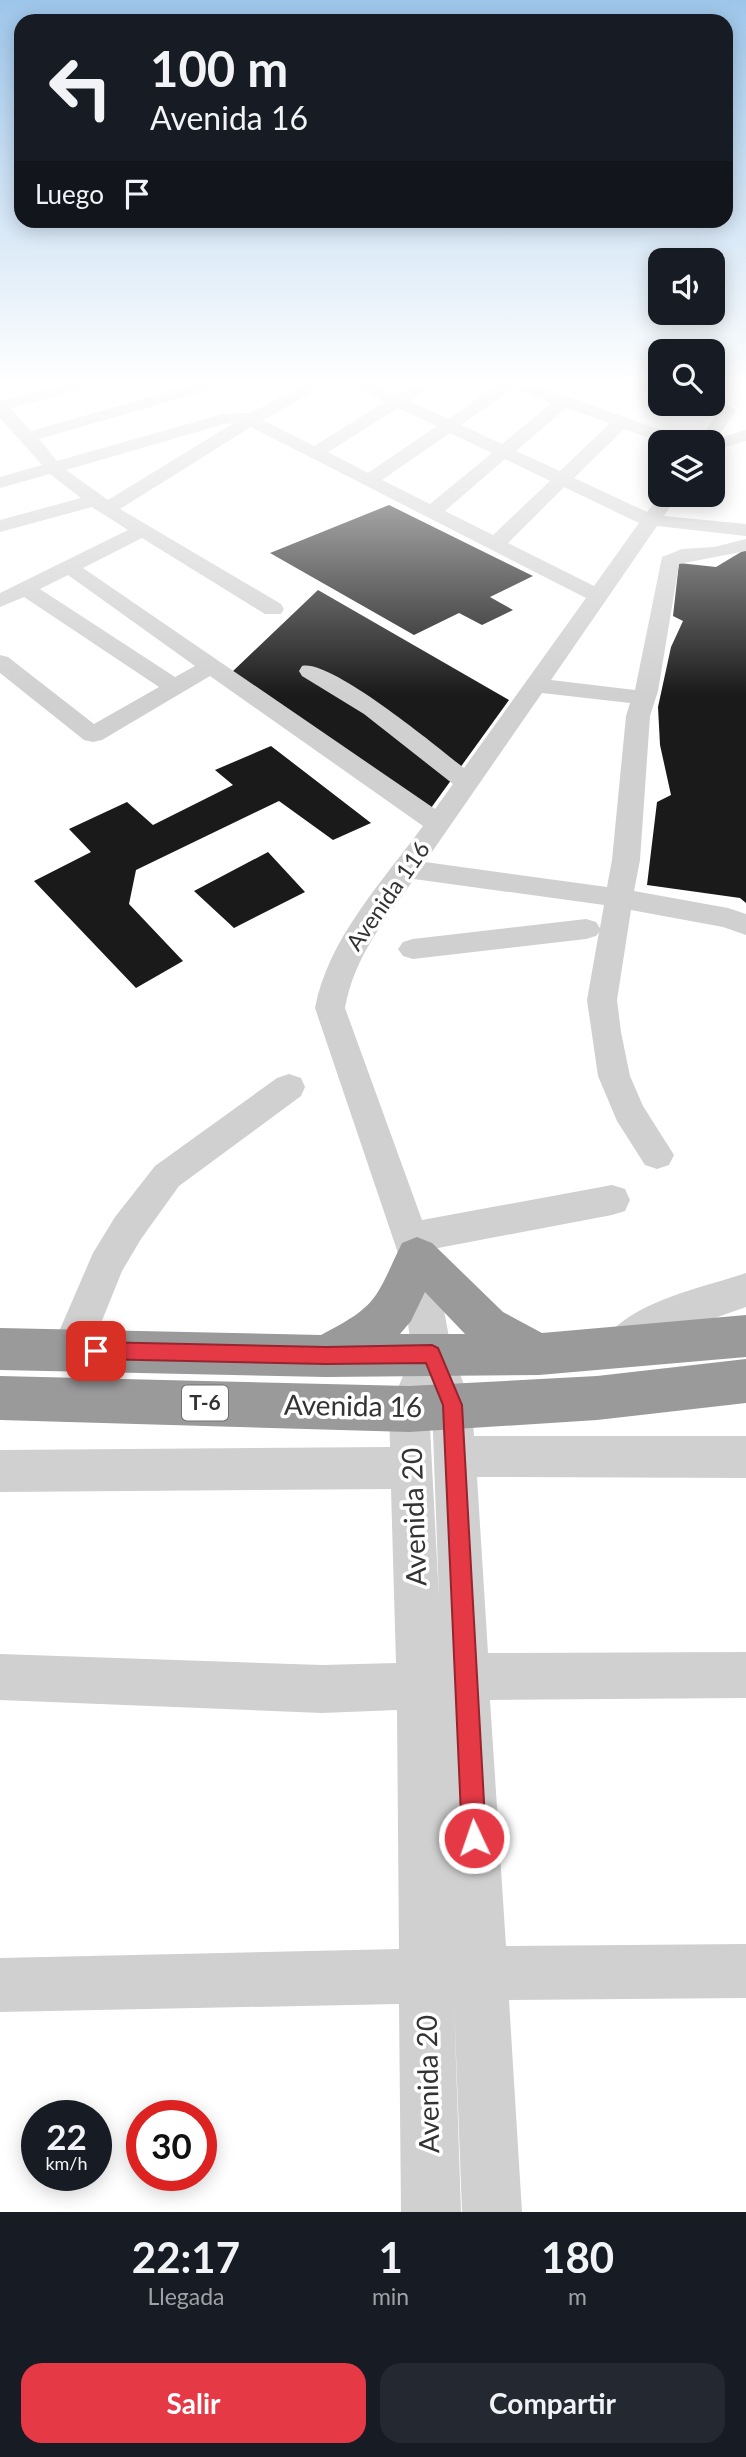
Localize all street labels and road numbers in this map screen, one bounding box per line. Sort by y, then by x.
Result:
street label: Avenida 116 [339,835,435,955]
road number: T-6 [182,1386,228,1420]
street label: Avenida 16 [284,1387,422,1423]
street label: Avenida 20 [394,1447,432,1587]
street label: Avenida 20 [409,2015,445,2153]

